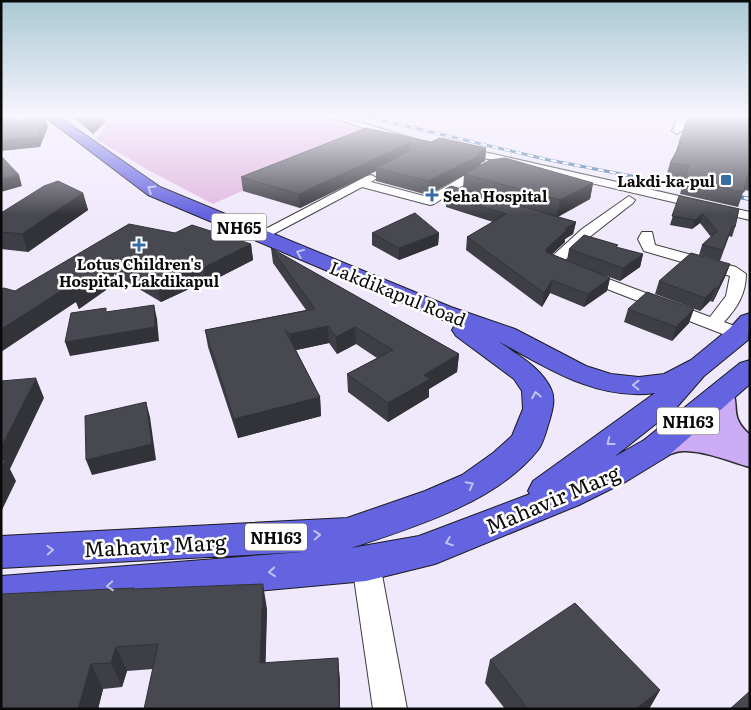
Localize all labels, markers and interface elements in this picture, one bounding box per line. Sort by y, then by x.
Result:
place label: Lakdi-ka-pul [617,169,716,192]
marker: Lakdi-ka-pul [719,173,733,187]
place label: Seha Hospital [443,184,548,207]
one-way arrow [147,185,156,195]
marker: Seha Hospital [425,188,439,202]
road number: NH65 [212,213,266,240]
marker: Lotus Children's Hospital, Lakdikapul [132,238,146,252]
one-way arrow [296,249,305,260]
place label: Lotus Children's Hospital, Lakdikapul [59,252,220,292]
street label: Lakdikapul Road [326,253,470,333]
one-way arrow [631,380,639,390]
one-way arrow [531,391,541,400]
road number: NH163 [657,408,719,434]
one-way arrow [607,437,616,446]
street label: Mahavir Marg [480,456,624,540]
one-way arrow [465,482,474,492]
road number: NH163 [245,524,307,550]
street label: Mahavir Marg [83,525,228,563]
one-way arrow [313,530,321,541]
one-way arrow [445,536,453,546]
one-way arrow [46,544,54,555]
one-way arrow [268,566,276,577]
one-way arrow [106,580,114,591]

